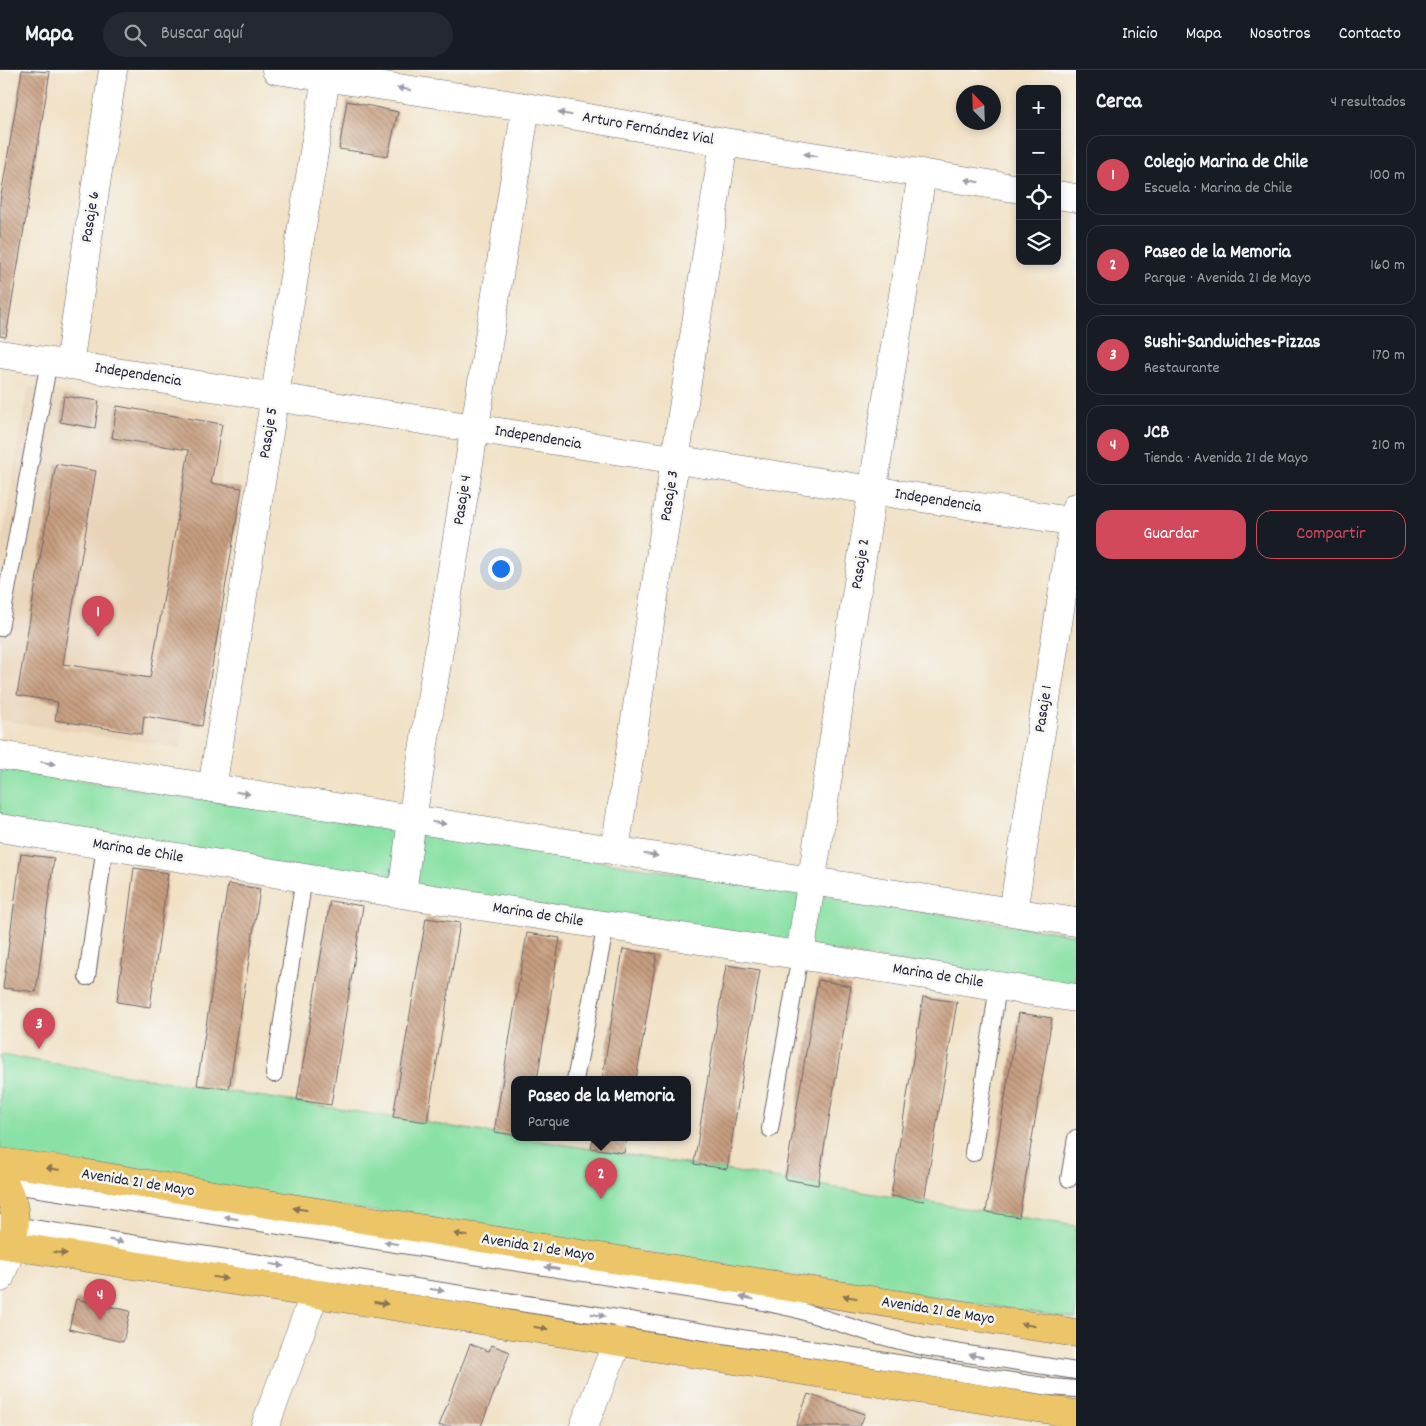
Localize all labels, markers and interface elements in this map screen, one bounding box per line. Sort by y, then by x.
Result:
search box [103,12,453,57]
text: Mapa [25,18,73,52]
icon: search [121,21,149,49]
text: Buscar aquí [161,21,243,48]
text: Inicio [1122,22,1158,47]
text: Mapa [1186,22,1221,47]
text: Nosotros [1249,22,1311,47]
text: Contacto [1339,22,1401,47]
one-way arrow [396,85,412,93]
north arrow [956,85,1001,130]
map controls [1016,85,1061,265]
button: + [1016,85,1061,130]
text: Cerca [1096,88,1142,118]
text: 4 resultados [1331,91,1406,114]
street label: Arturo Fernández Vial [580,106,716,152]
one-way arrow [556,110,572,118]
button: − [1016,130,1061,175]
text: Colegio Marina de Chile [1144,150,1308,177]
one-way arrow [803,151,819,159]
text: 1 [1111,164,1115,187]
text: 100 m [1369,164,1405,187]
button: locate [1016,175,1061,220]
one-way arrow [963,177,979,185]
text: Escuela · Marina de Chile [1144,177,1292,200]
street label: Pasaje 6 [76,189,106,244]
button: layers [1016,220,1061,265]
text: Paseo de la Memoria [1144,240,1291,267]
text: 2 [1110,254,1117,277]
text: 160 m [1370,254,1405,277]
text: Parque · Avenida 21 de Mayo [1144,267,1311,290]
text: Sushi-Sandwiches-Pizzas [1144,330,1321,357]
text: 3 [1109,344,1117,367]
text: 170 m [1372,344,1405,367]
street label: Independencia [93,357,183,393]
text: Restaurante [1144,357,1220,380]
street label: Pasaje 5 [254,406,284,460]
street label: Independencia [493,420,583,456]
text: JCB [1144,420,1169,447]
text: 4 [1110,434,1116,457]
text: 210 m [1371,434,1405,457]
text: Tienda · Avenida 21 de Mayo [1144,447,1308,470]
street label: Pasaje 3 [655,469,685,523]
street label: Pasaje 4 [448,473,478,527]
street label: Independencia [893,483,983,519]
button: Guardar [1096,510,1246,559]
button: Compartir [1256,510,1406,559]
street label: Pasaje 2 [846,537,876,591]
your location [488,556,514,582]
pin: 1 [82,596,114,637]
street label: Pasaje 1 [1029,684,1059,734]
one-way arrow [41,759,57,767]
one-way arrow [236,789,252,797]
one-way arrow [431,819,447,827]
street label: Marina de Chile [91,832,185,870]
one-way arrow [643,852,659,860]
street label: Marina de Chile [491,896,585,934]
street label: Marina de Chile [891,957,985,995]
pin: 3 [23,1008,55,1049]
popup [511,1076,691,1141]
text: Paseo de la Memoria [528,1084,674,1111]
text: Parque [528,1111,569,1134]
pin: 2 [585,1158,617,1199]
street label: Avenida 21 de Mayo [80,1163,196,1203]
one-way arrow [45,1165,61,1173]
one-way arrow [292,1205,308,1213]
one-way arrow [222,1214,238,1222]
street label: Avenida 21 de Mayo [480,1228,596,1268]
one-way arrow [452,1231,468,1239]
one-way arrow [108,1237,124,1245]
one-way arrow [383,1239,399,1247]
one-way arrow [52,1250,68,1258]
one-way arrow [269,1262,285,1270]
one-way arrow [544,1264,560,1272]
one-way arrow [213,1275,229,1283]
pin: 4 [84,1279,116,1320]
one-way arrow [430,1287,446,1295]
street label: Avenida 21 de Mayo [880,1291,996,1331]
one-way arrow [842,1293,858,1301]
one-way arrow [739,1294,755,1302]
one-way arrow [373,1300,389,1308]
one-way arrow [590,1311,606,1319]
one-way arrow [1020,1321,1036,1329]
one-way arrow [534,1325,550,1333]
one-way arrow [968,1352,984,1360]

